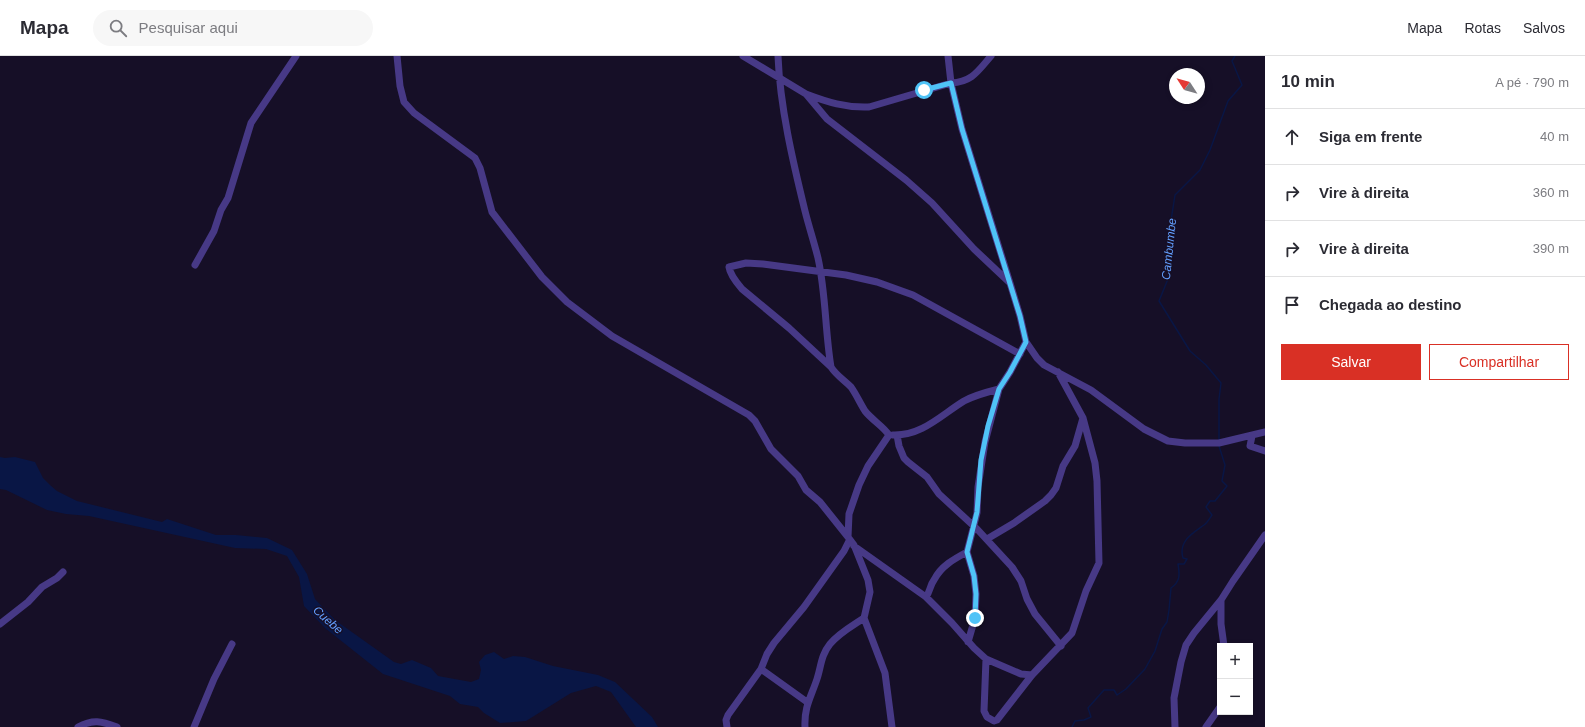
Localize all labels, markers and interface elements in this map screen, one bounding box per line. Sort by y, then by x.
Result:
search box [93,10,373,46]
text: Mapa [20,17,69,38]
icon: search [107,17,129,39]
text: Pesquisar aqui [139,19,238,36]
text: Mapa [1407,20,1442,36]
text: Rotas [1464,20,1501,36]
text: Salvos [1523,20,1565,36]
north arrow [1169,68,1205,104]
text: 10 min [1281,72,1335,91]
text: A pé · 790 m [1495,75,1569,90]
route start [915,81,933,99]
icon: ahead [1281,126,1303,148]
text: Siga em frente [1319,128,1422,145]
text: 40 m [1540,129,1569,144]
icon: right [1281,182,1303,204]
text: Vire à direita [1319,184,1409,201]
text: 360 m [1533,185,1569,200]
water label: Cambumbe [1159,217,1179,281]
icon: right [1281,238,1303,260]
text: Vire à direita [1319,240,1409,257]
text: 390 m [1533,241,1569,256]
icon: arrive [1281,294,1303,316]
text: Chegada ao destino [1319,296,1462,313]
button: Salvar [1281,344,1421,380]
button: Compartilhar [1429,344,1569,380]
water label: Cuebe [310,603,346,637]
route end [966,609,984,627]
map controls [1217,643,1253,715]
button: + [1217,643,1253,679]
button: − [1217,679,1253,715]

